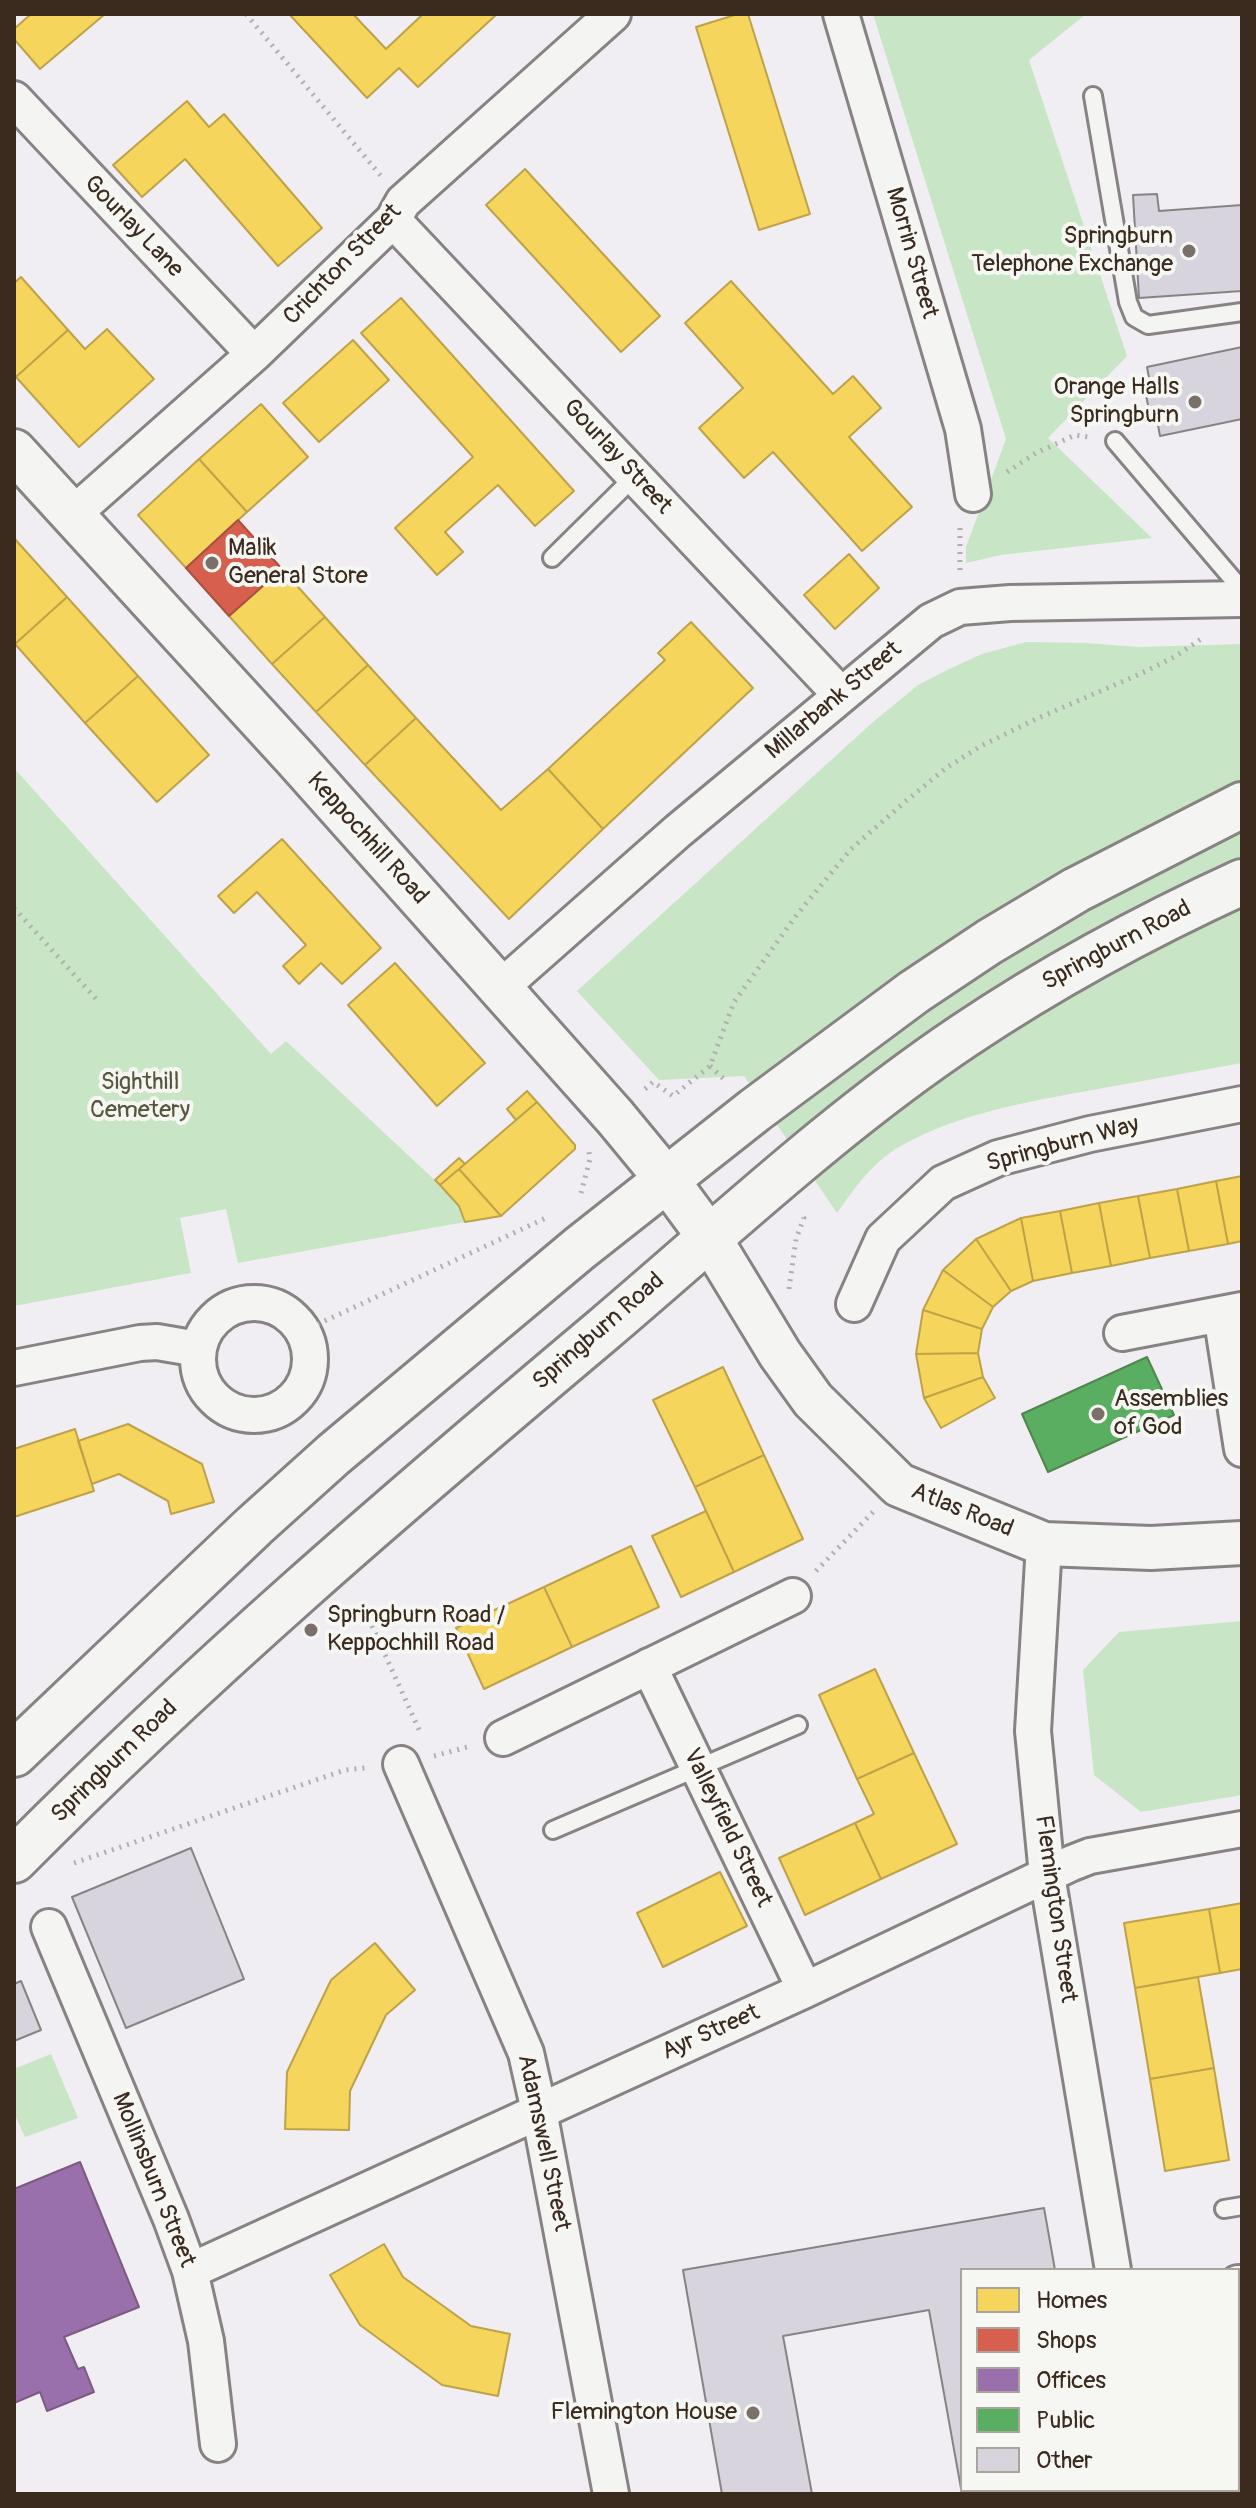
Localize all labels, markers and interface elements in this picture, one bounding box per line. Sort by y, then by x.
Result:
street label: Gourlay Lane [77,170,189,284]
street label: Morrin Street [879,184,943,322]
street label: Crichton Street [278,198,408,332]
place label: Springburn Telephone Exchange [971,223,1173,279]
marker: Springburn Telephone Exchange [1180,242,1198,260]
place label: Orange Halls Springburn [1054,374,1179,430]
street label: Gourlay Street [556,393,678,521]
marker: Orange Halls Springburn [1186,393,1204,411]
place label: Malik General Store [228,535,368,591]
marker: Malik General Store [203,554,221,572]
street label: Millarbank Street [760,636,908,766]
street label: Keppochhill Road [300,767,434,911]
street label: Springburn Road [1038,895,1196,997]
park label: Sighthill Cemetery [90,1069,190,1125]
street label: Springburn Way [984,1111,1142,1179]
street label: Springburn Road [527,1267,671,1397]
place label: Assemblies of God [1114,1386,1228,1442]
marker: Assemblies of God [1089,1405,1107,1423]
street label: Atlas Road [907,1477,1017,1545]
place label: Springburn Road / Keppochhill Road [327,1602,505,1658]
marker: Springburn Road / Keppochhill Road [302,1621,320,1639]
street label: Springburn Road [46,1695,184,1829]
street label: Valleyfield Street [676,1744,778,1912]
street label: Flemington Street [1028,1813,1082,2005]
street label: Ayr Street [658,1999,764,2067]
street label: Adamswell Street [510,2052,576,2234]
street label: Mollinsburn Street [105,2088,201,2272]
legend [960,2268,1240,2492]
text: Homes [1036,2286,1107,2315]
text: Shops [1036,2326,1096,2355]
text: Offices [1036,2366,1106,2395]
place label: Flemington House [550,2399,737,2427]
marker: Flemington House [744,2404,762,2422]
text: Public [1036,2406,1095,2435]
text: Other [1036,2446,1093,2475]

